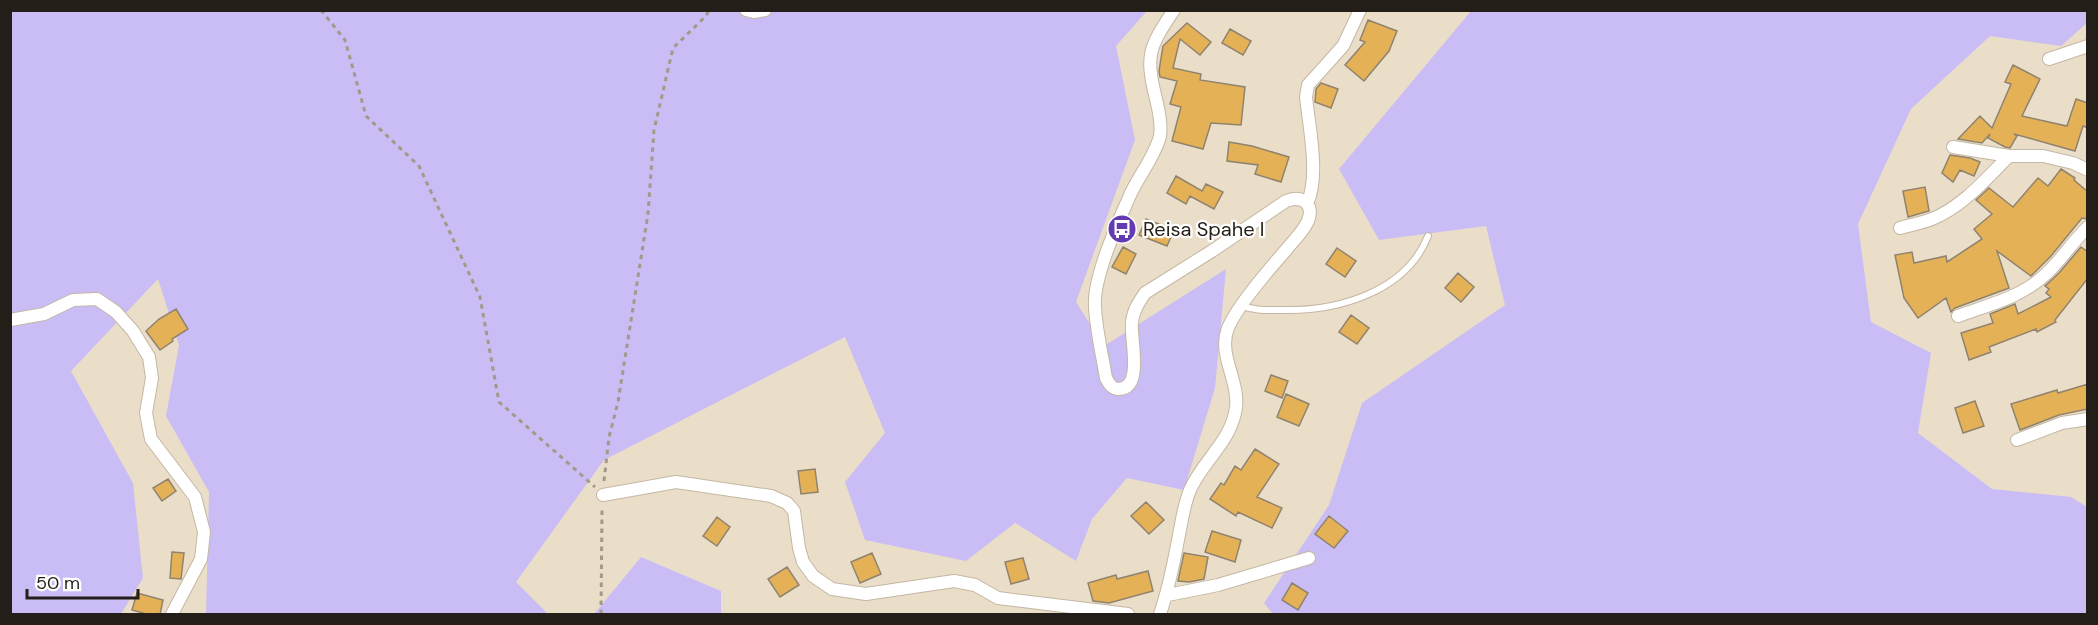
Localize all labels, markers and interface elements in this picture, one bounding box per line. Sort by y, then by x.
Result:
bus stop icon: Reisa Spahe I [1106,213,1138,245]
place label: Reisa Spahe I [1143,216,1265,242]
scale bar [27,562,138,600]
text: 50 m [36,571,80,595]

